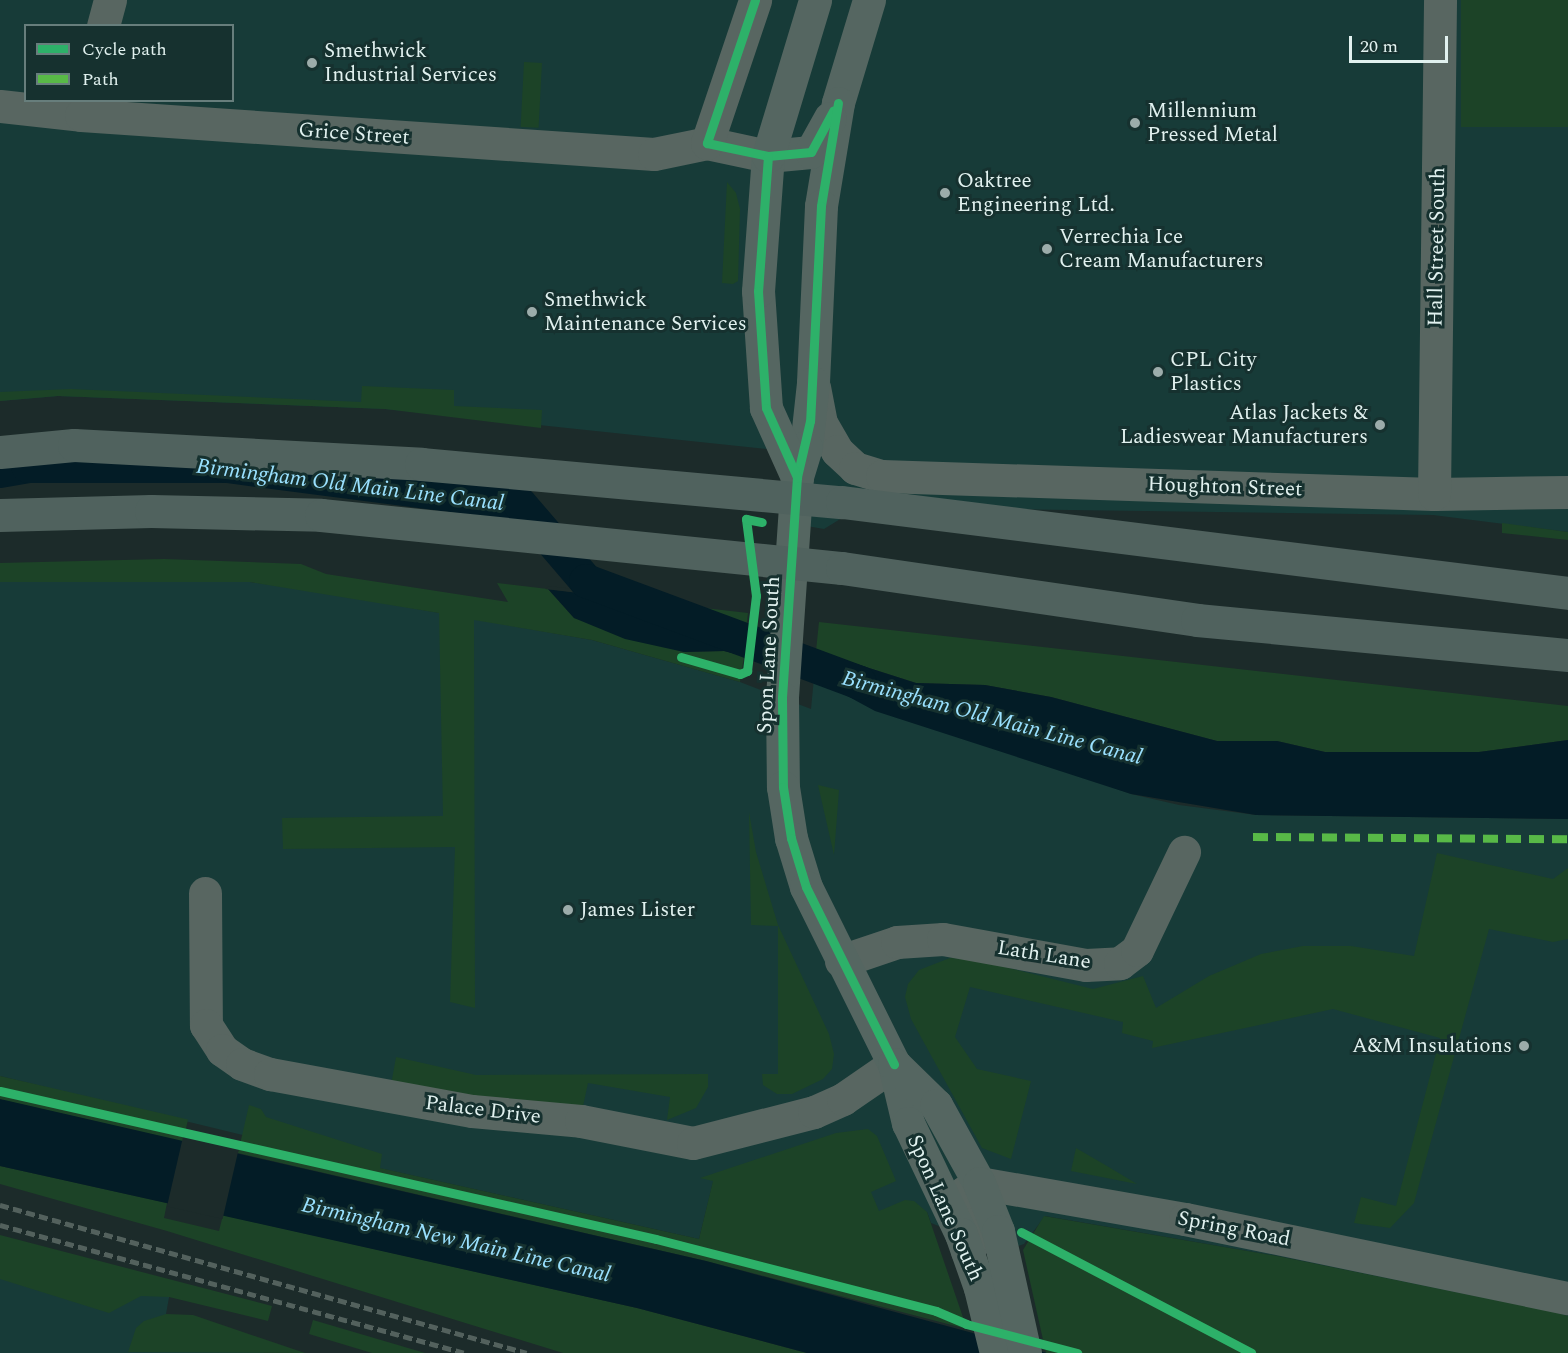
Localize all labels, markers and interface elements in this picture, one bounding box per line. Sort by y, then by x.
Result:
legend [24,24,234,102]
scale bar [1352,24,1451,62]
text: 20 m [1360,33,1398,60]
text: Cycle path [82,36,167,63]
place label: Smethwick Industrial Services [324,38,497,88]
marker: Smethwick Industrial Services [305,56,319,70]
text: Path [82,66,119,93]
place label: Millennium Pressed Metal [1147,98,1278,148]
marker: Millennium Pressed Metal [1128,116,1142,130]
street label: Grice Street [297,118,411,150]
street label: Hall Street South [1423,167,1451,327]
place label: Oaktree Engineering Ltd. [957,168,1115,218]
marker: Oaktree Engineering Ltd. [938,186,952,200]
place label: Verrechia Ice Cream Manufacturers [1059,224,1263,274]
marker: Verrechia Ice Cream Manufacturers [1040,242,1054,256]
place label: Smethwick Maintenance Services [544,287,747,337]
marker: Smethwick Maintenance Services [525,305,539,319]
place label: CPL City Plastics [1170,347,1256,397]
marker: CPL City Plastics [1151,365,1165,379]
place label: Atlas Jackets & Ladieswear Manufacturers [1120,400,1368,450]
marker: Atlas Jackets & Ladieswear Manufacturers [1373,418,1387,432]
water label: Birmingham Old Main Line Canal [195,453,505,517]
street label: Houghton Street [1147,472,1303,502]
street label: Spon Lane South [752,576,786,734]
water label: Birmingham Old Main Line Canal [839,665,1145,771]
place label: James Lister [580,897,695,923]
marker: James Lister [561,903,575,917]
street label: Lath Lane [995,935,1093,975]
place label: A&M Insulations [1352,1033,1512,1059]
marker: A&M Insulations [1517,1039,1531,1053]
street label: Palace Drive [424,1090,542,1130]
street label: Spon Lane South [901,1131,989,1285]
water label: Birmingham New Main Line Canal [299,1192,613,1288]
street label: Spring Road [1176,1206,1292,1252]

